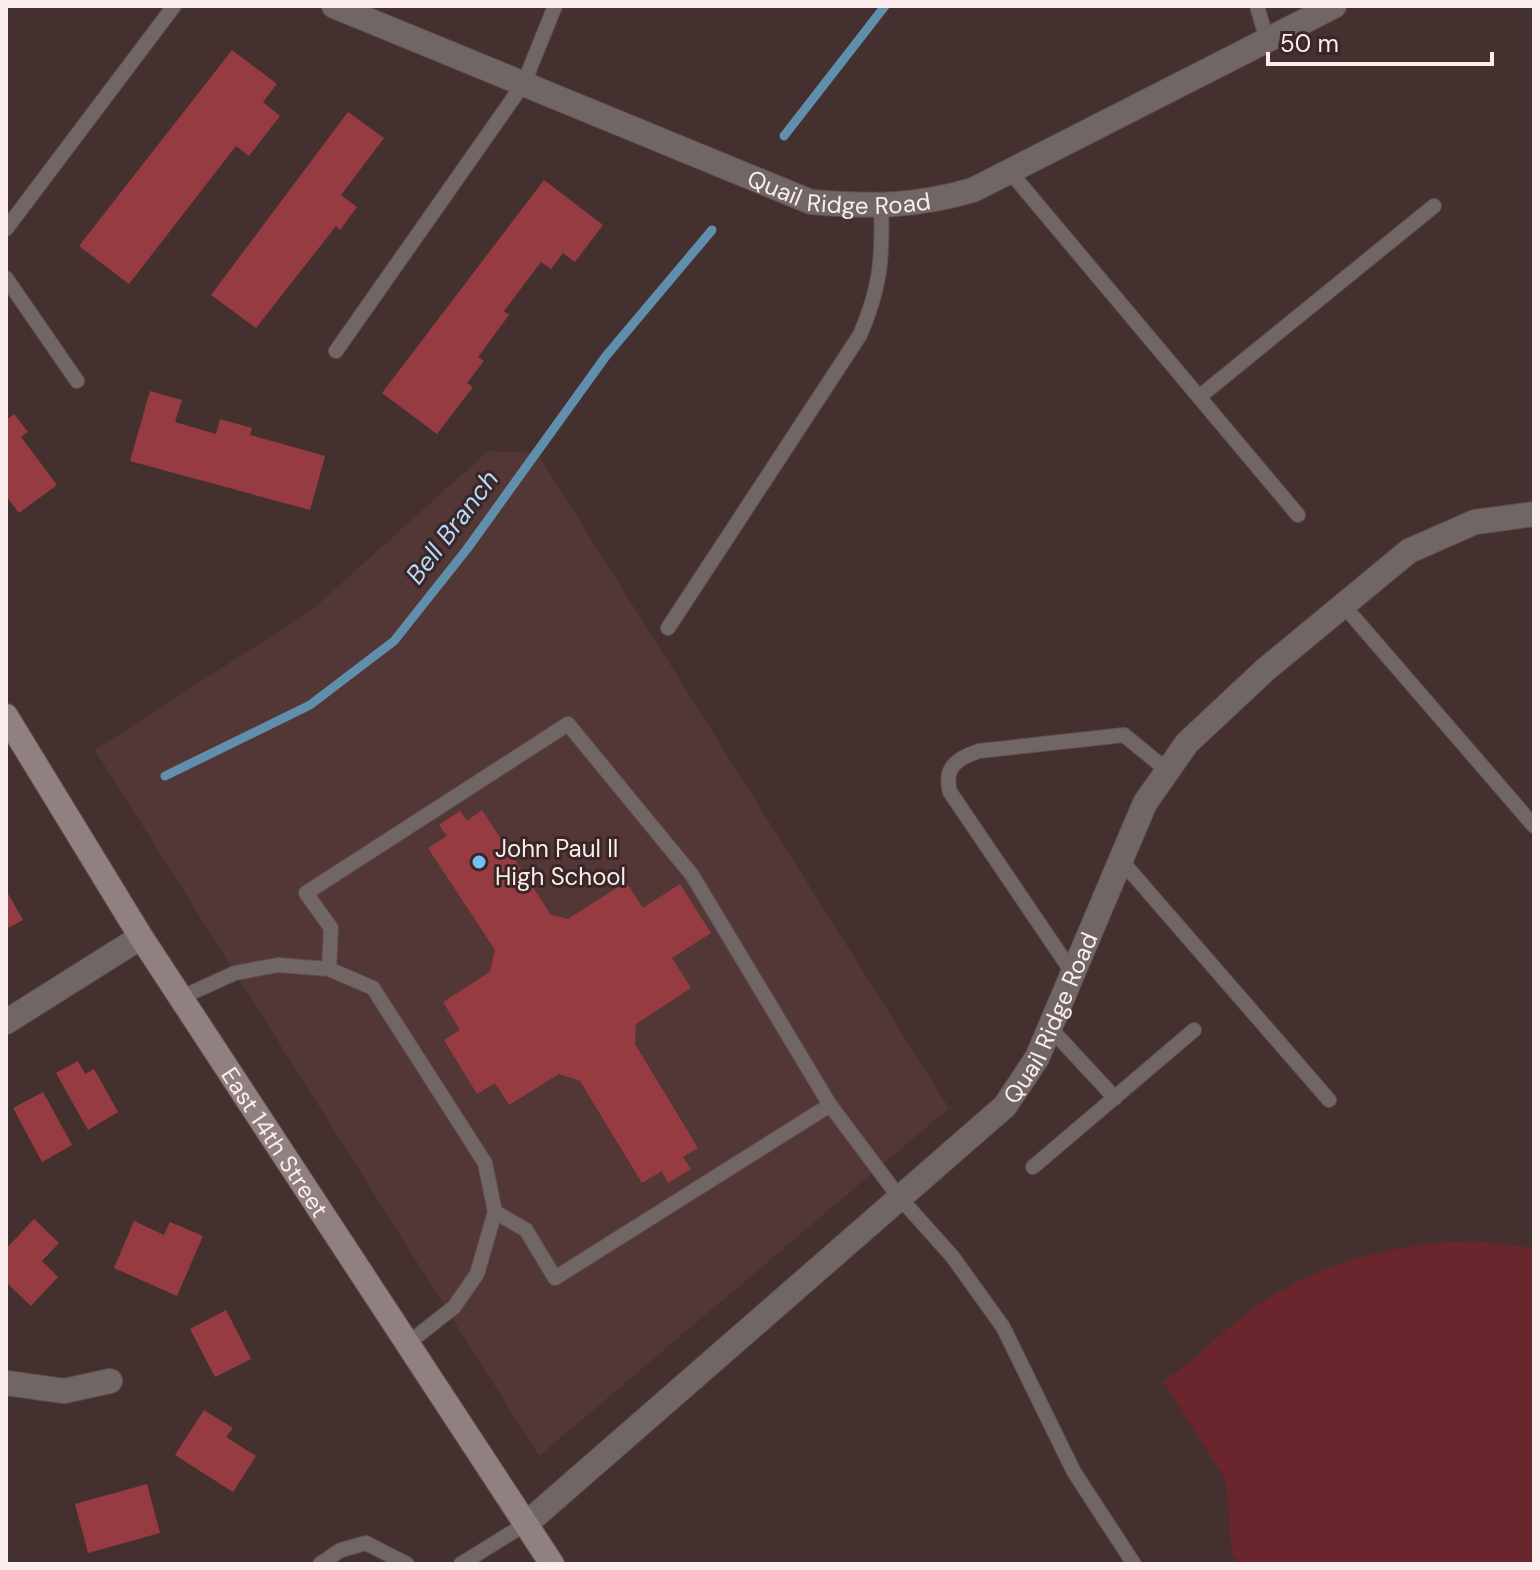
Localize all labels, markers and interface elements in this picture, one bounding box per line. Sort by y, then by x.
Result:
scale bar [1268,16,1492,66]
text: 50 m [1280,28,1339,59]
street label: Quail Ridge Road [743,162,933,220]
water label: Bell Branch [398,463,506,591]
place label: John Paul II High School [495,833,626,892]
marker: John Paul II High School [470,853,488,871]
street label: Quail Ridge Road [996,927,1104,1109]
street label: East 14th Street [215,1061,336,1223]

